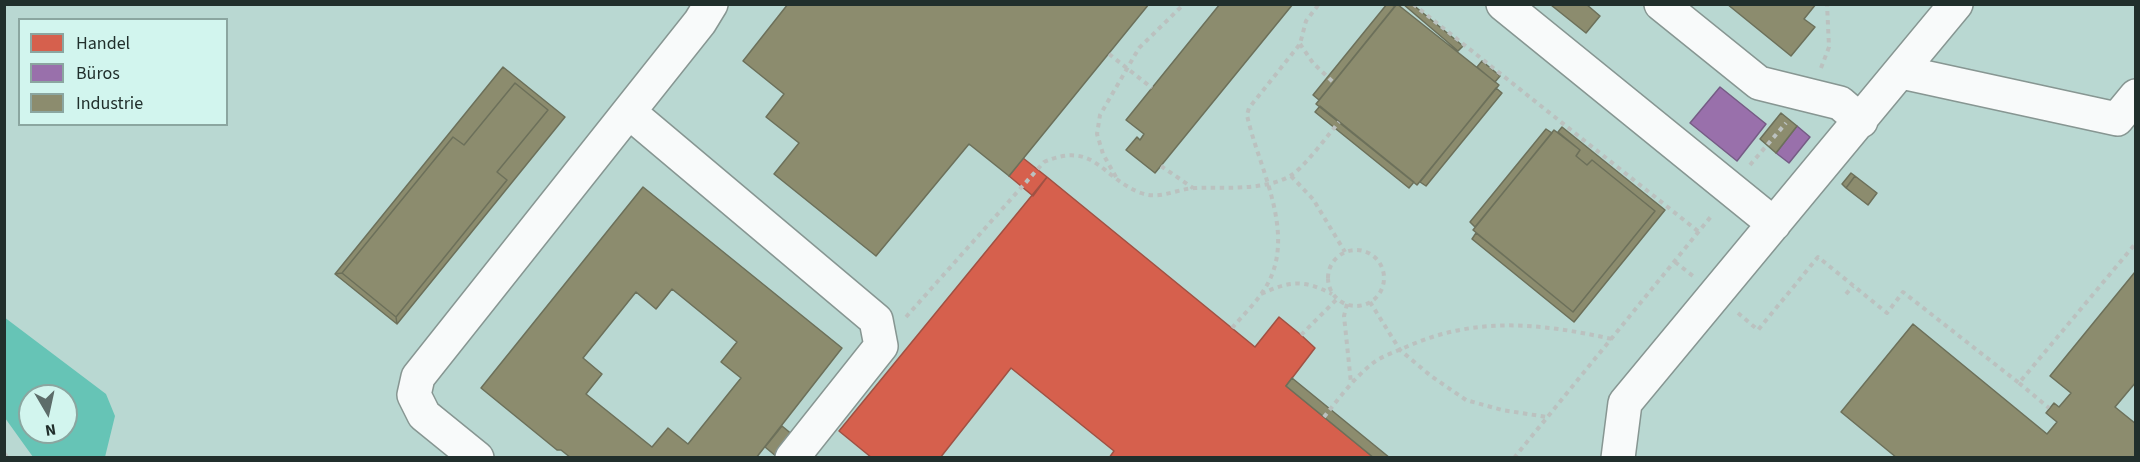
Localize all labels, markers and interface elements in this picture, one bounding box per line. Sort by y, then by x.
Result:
legend [18,18,228,126]
text: Handel [76,31,130,56]
text: Büros [76,61,120,86]
text: Industrie [76,91,143,116]
north arrow [18,384,78,444]
text: N [44,418,57,441]

